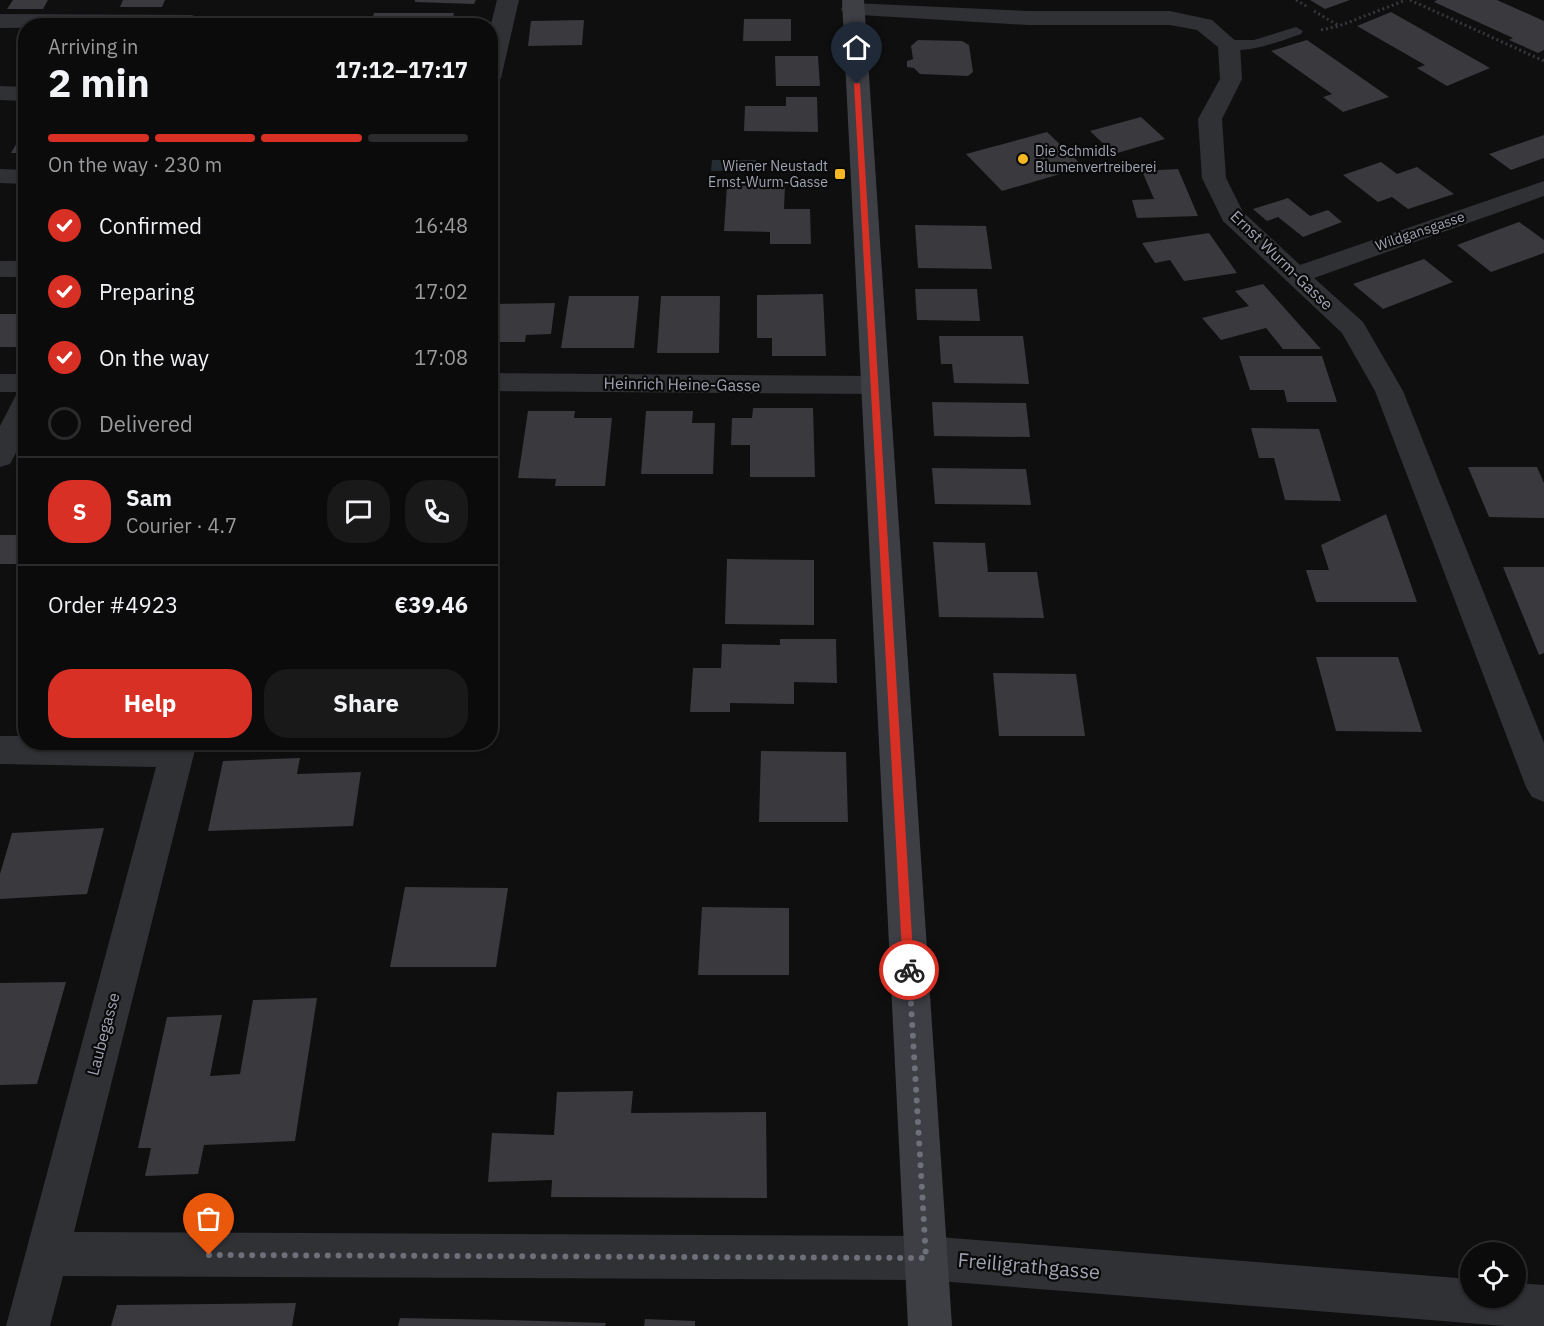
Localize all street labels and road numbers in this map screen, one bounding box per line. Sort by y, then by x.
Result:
street label: Ernst Wurm-Gasse [1226,206,1338,314]
street label: Wildgansgasse [1373,207,1467,255]
street label: Heinrich Heine-Gasse [604,373,761,395]
street label: Laubegasse [82,990,124,1078]
street label: Freiligrathgasse [957,1246,1101,1285]

